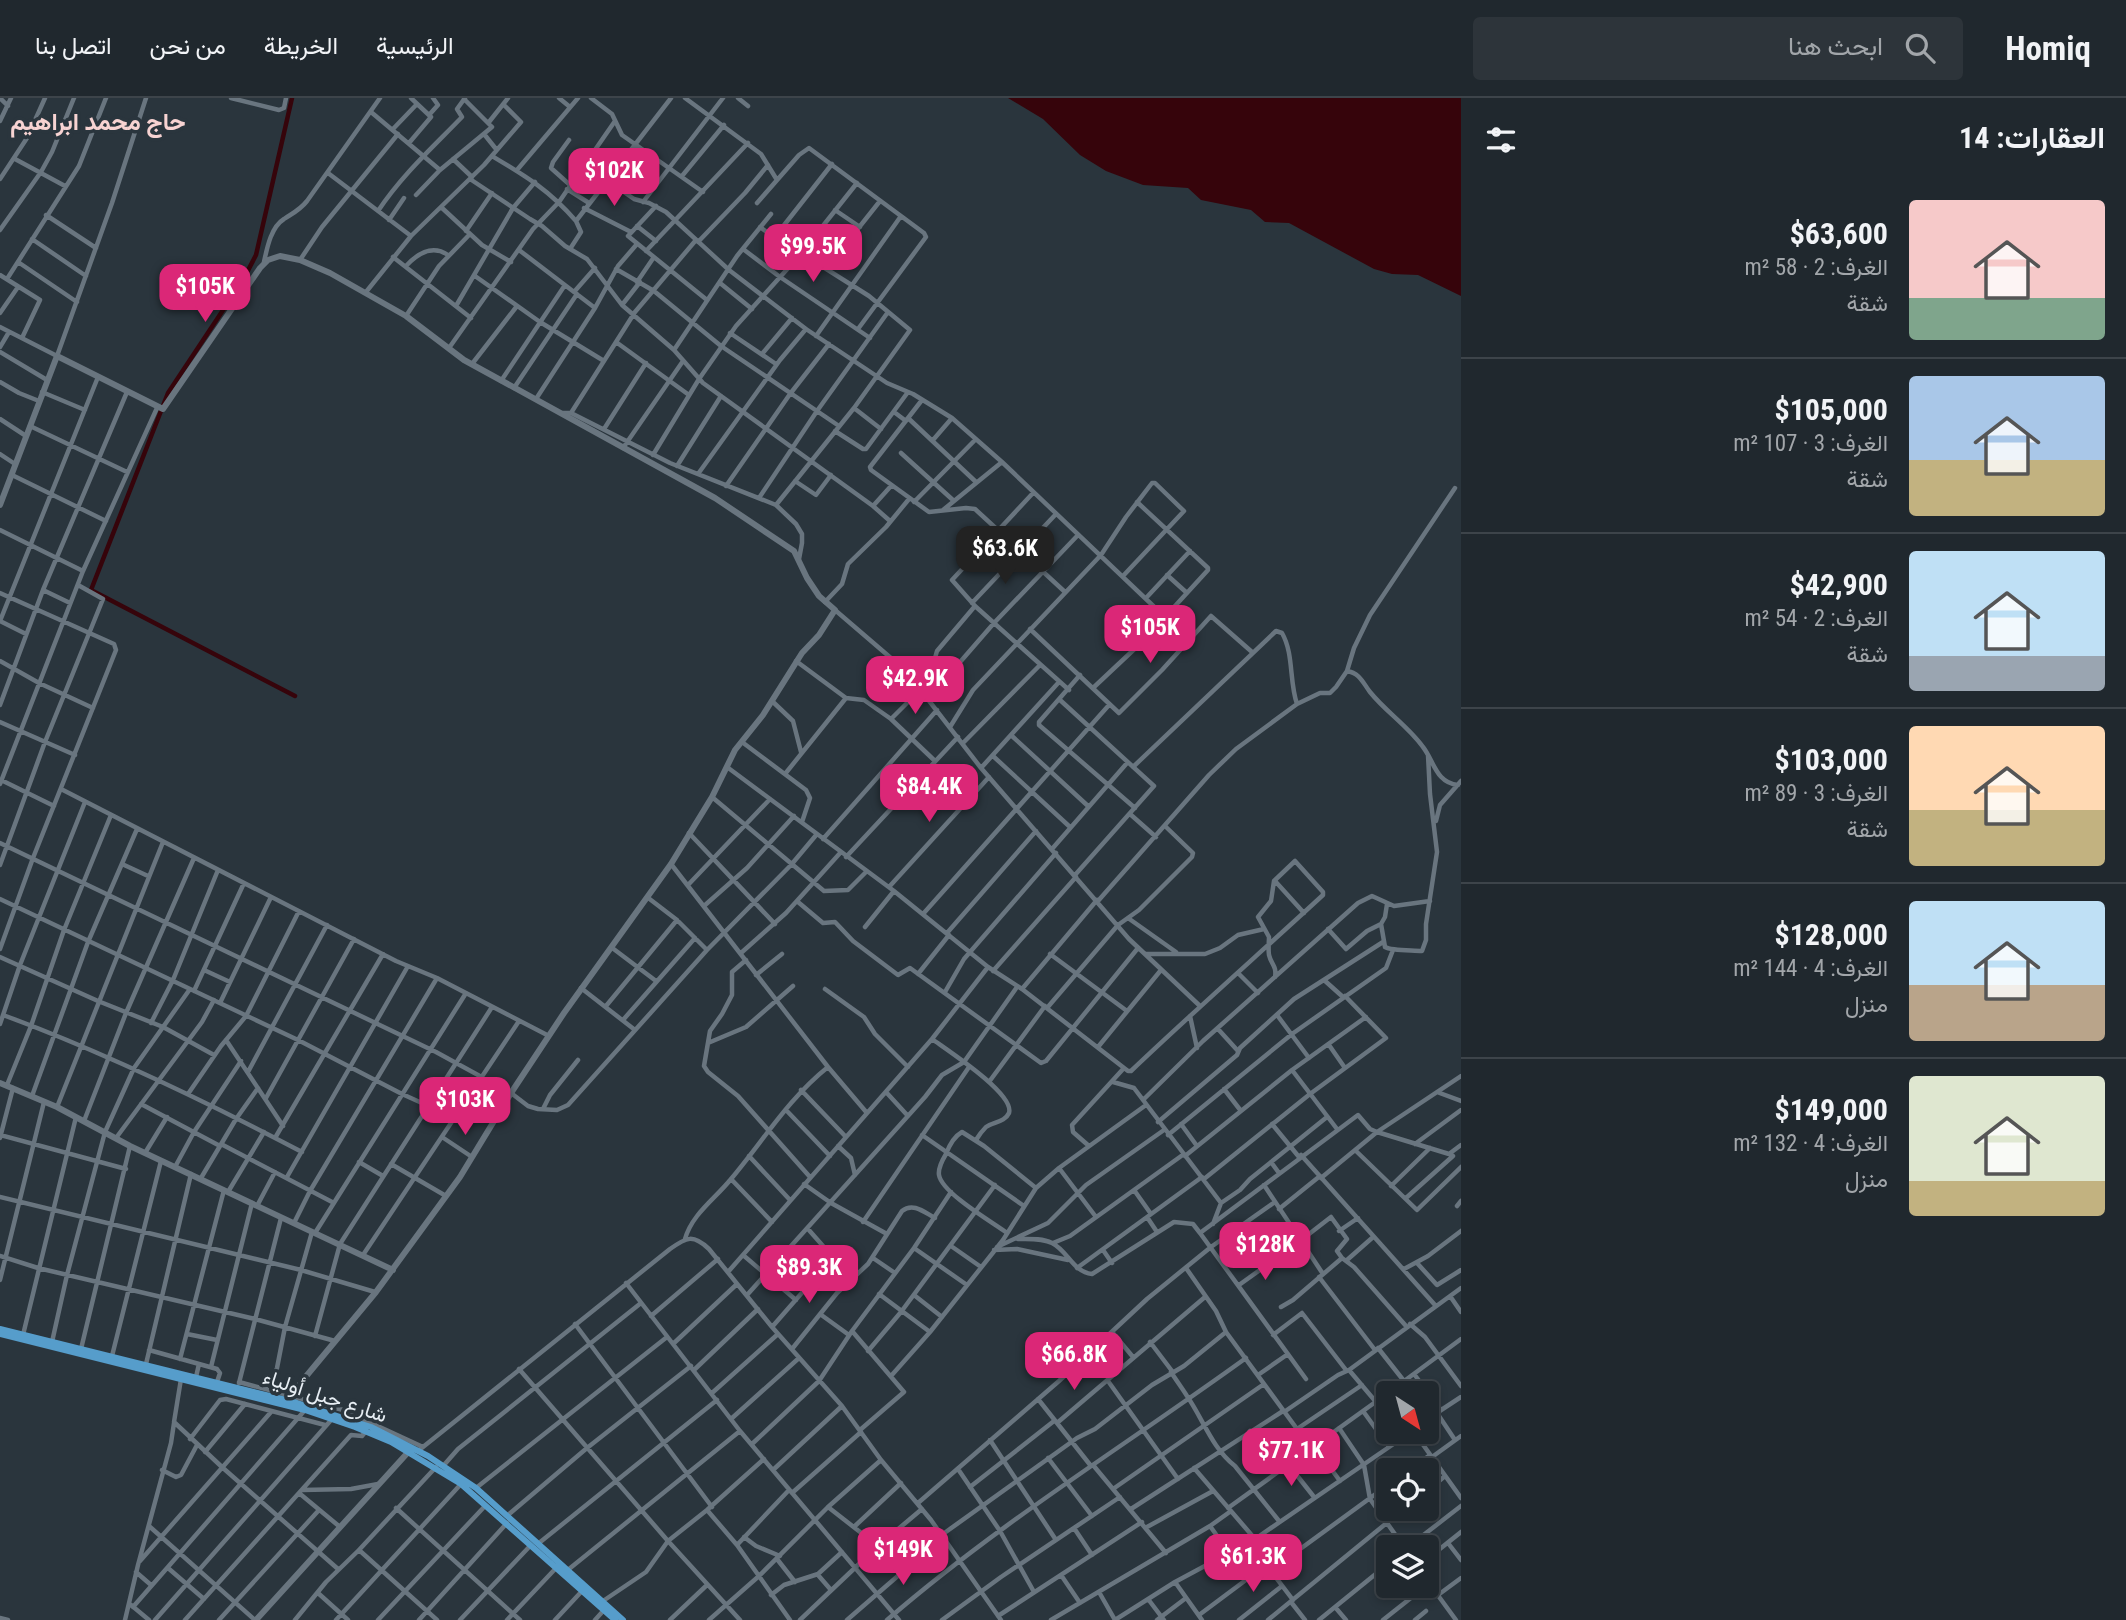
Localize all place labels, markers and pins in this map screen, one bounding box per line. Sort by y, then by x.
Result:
pin: $102K [565,148,663,208]
pin: $99.5K [756,225,870,284]
pin: $105K [156,264,254,324]
pin: $63.6K [948,526,1062,586]
pin: $105K [1101,606,1199,665]
pin: $42.9K [858,656,972,716]
pin: $84.4K [872,764,986,824]
pin: $103K [416,1077,514,1137]
pin: $128K [1216,1222,1314,1282]
pin: $89.3K [752,1246,866,1305]
pin: $66.8K [1017,1332,1131,1392]
pin: $77.1K [1234,1428,1348,1488]
pin: $149K [854,1528,952,1587]
pin: $61.3K [1196,1534,1310,1594]

